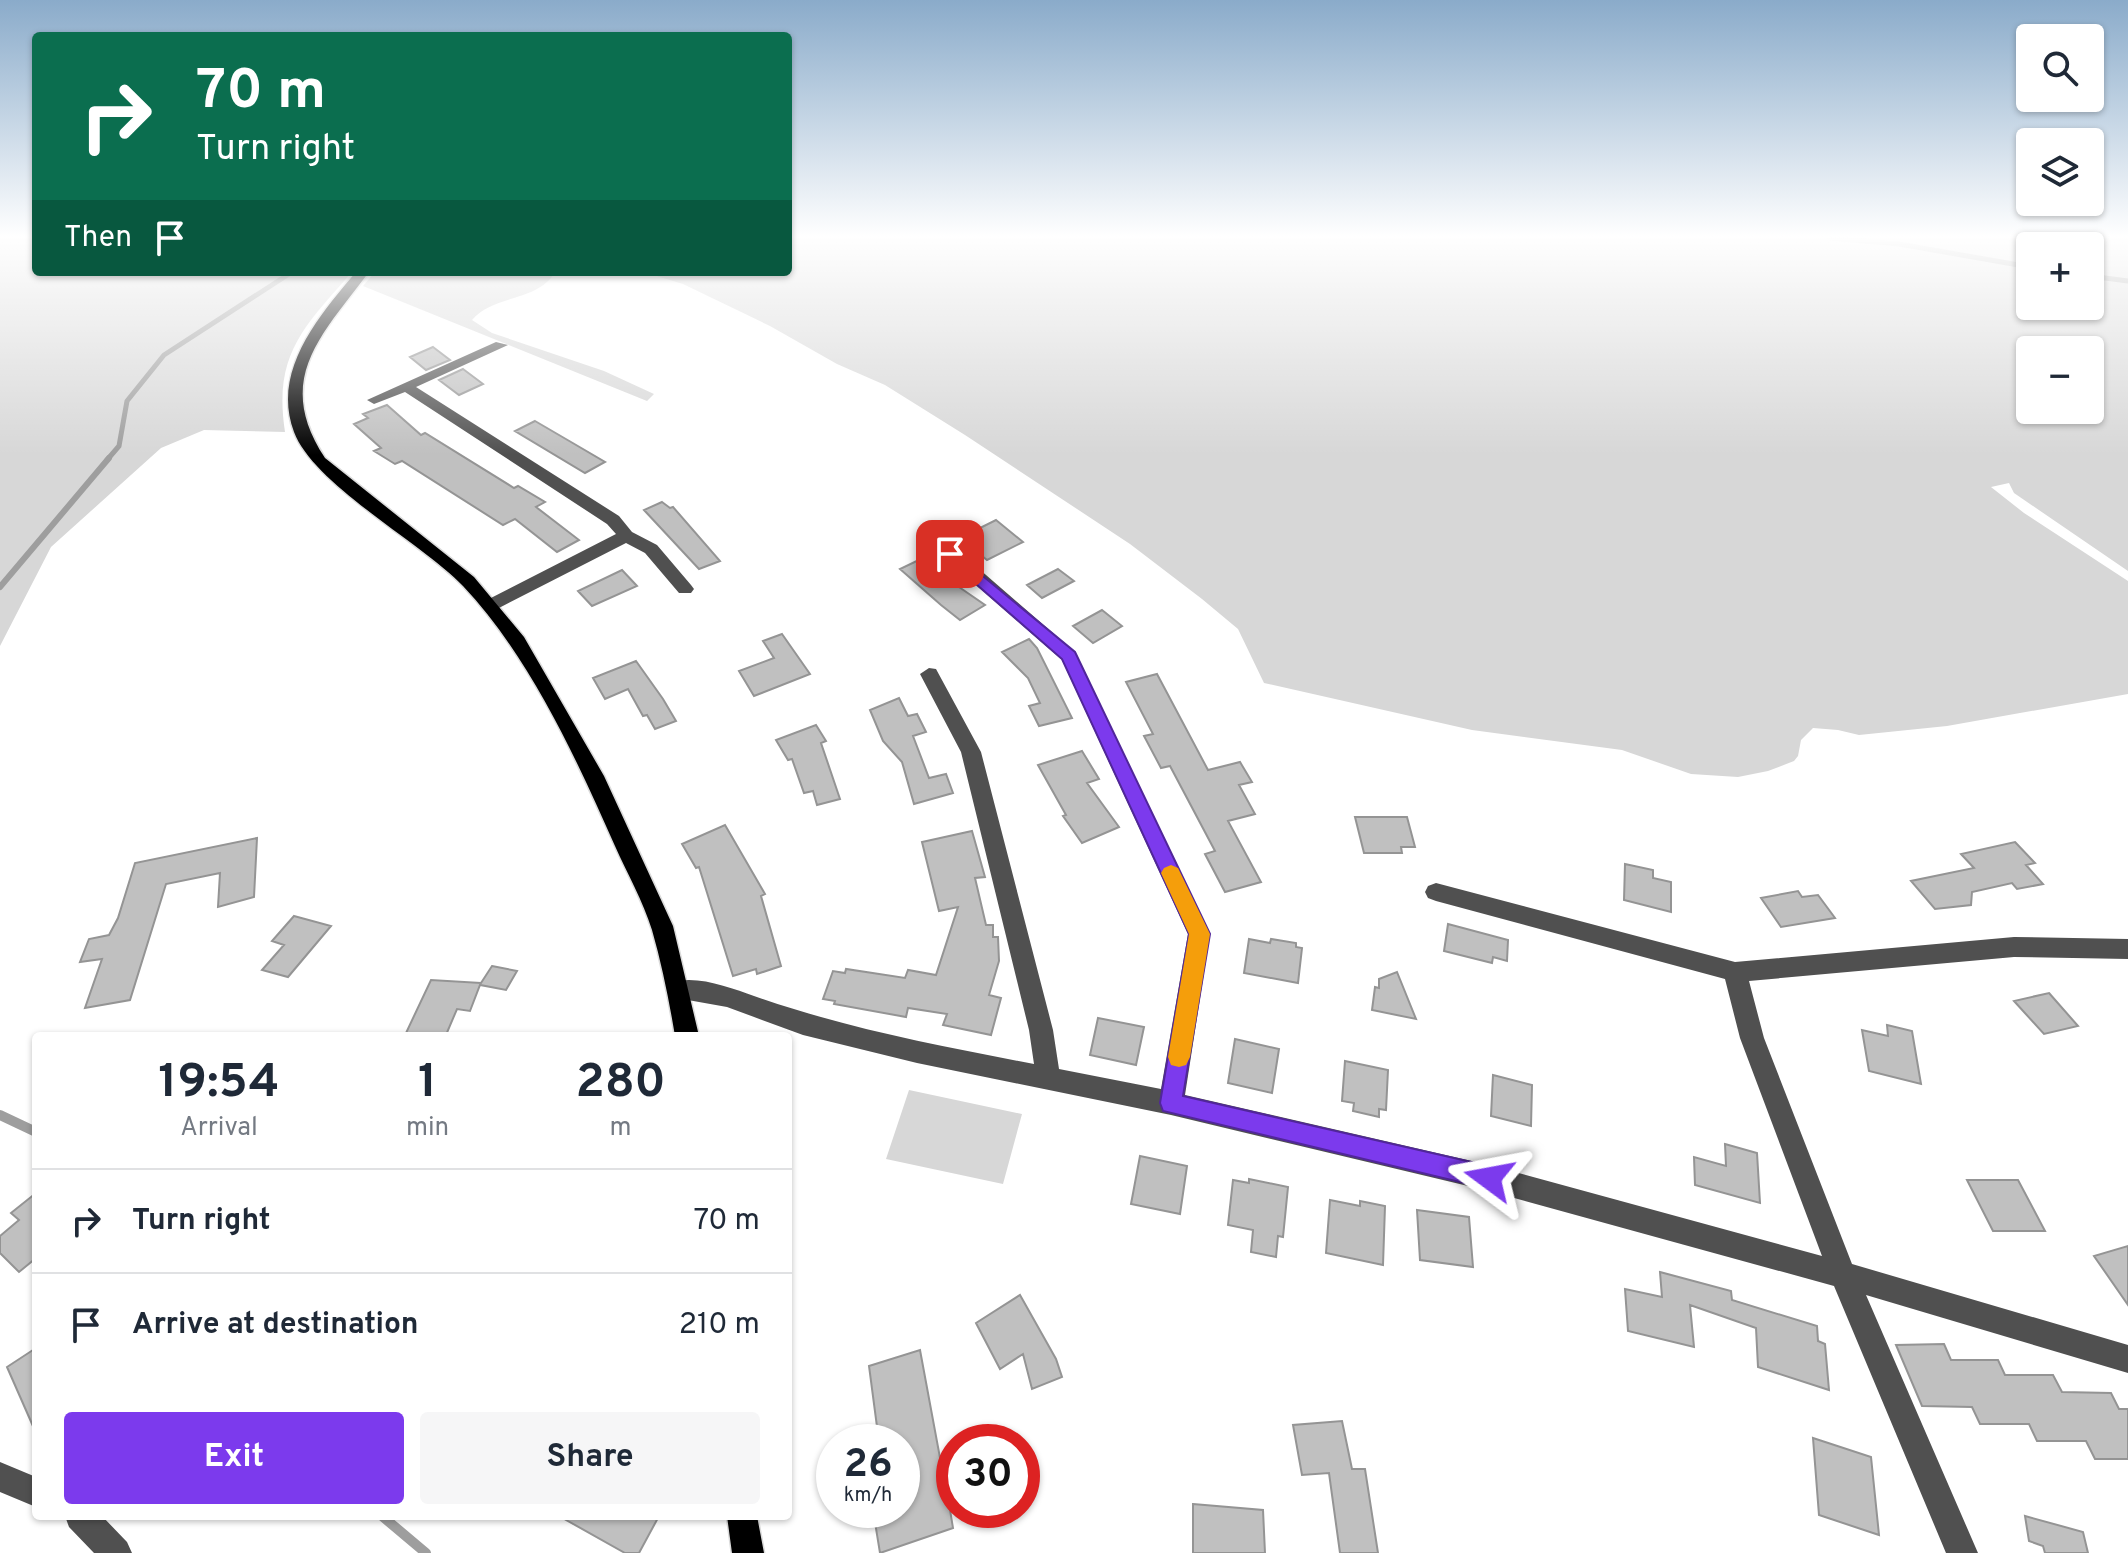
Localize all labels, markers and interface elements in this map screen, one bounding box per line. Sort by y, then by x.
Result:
map controls [2016,24,2104,424]
button: search [2016,24,2104,112]
text: 70 m [196,58,326,128]
icon: right [64,64,168,168]
text: Turn right [196,127,355,173]
button: layers [2016,128,2104,216]
icon: arrive [148,216,192,260]
text: Then [64,220,132,257]
button: + [2016,232,2104,320]
button: − [2016,336,2104,424]
pin [916,520,984,588]
icon: arrive [928,532,972,576]
text: 19:54 [158,1054,280,1114]
text: 1 [418,1054,437,1114]
text: 280 [575,1054,666,1114]
text: Arrival [180,1112,258,1145]
text: min [406,1112,449,1145]
text: m [610,1112,632,1145]
position arrow [1447,1136,1531,1220]
icon: right [64,1199,108,1243]
text: Turn right [132,1203,270,1240]
text: 70 m [694,1203,760,1240]
icon: arrive [64,1303,108,1347]
text: Arrive at destination [132,1307,418,1344]
text: 210 m [679,1307,760,1344]
button: Exit [64,1412,404,1504]
button: Share [420,1412,760,1504]
speed limit sign: 30 [936,1424,1040,1528]
text: 26 [843,1441,893,1491]
text: km/h [844,1483,892,1509]

